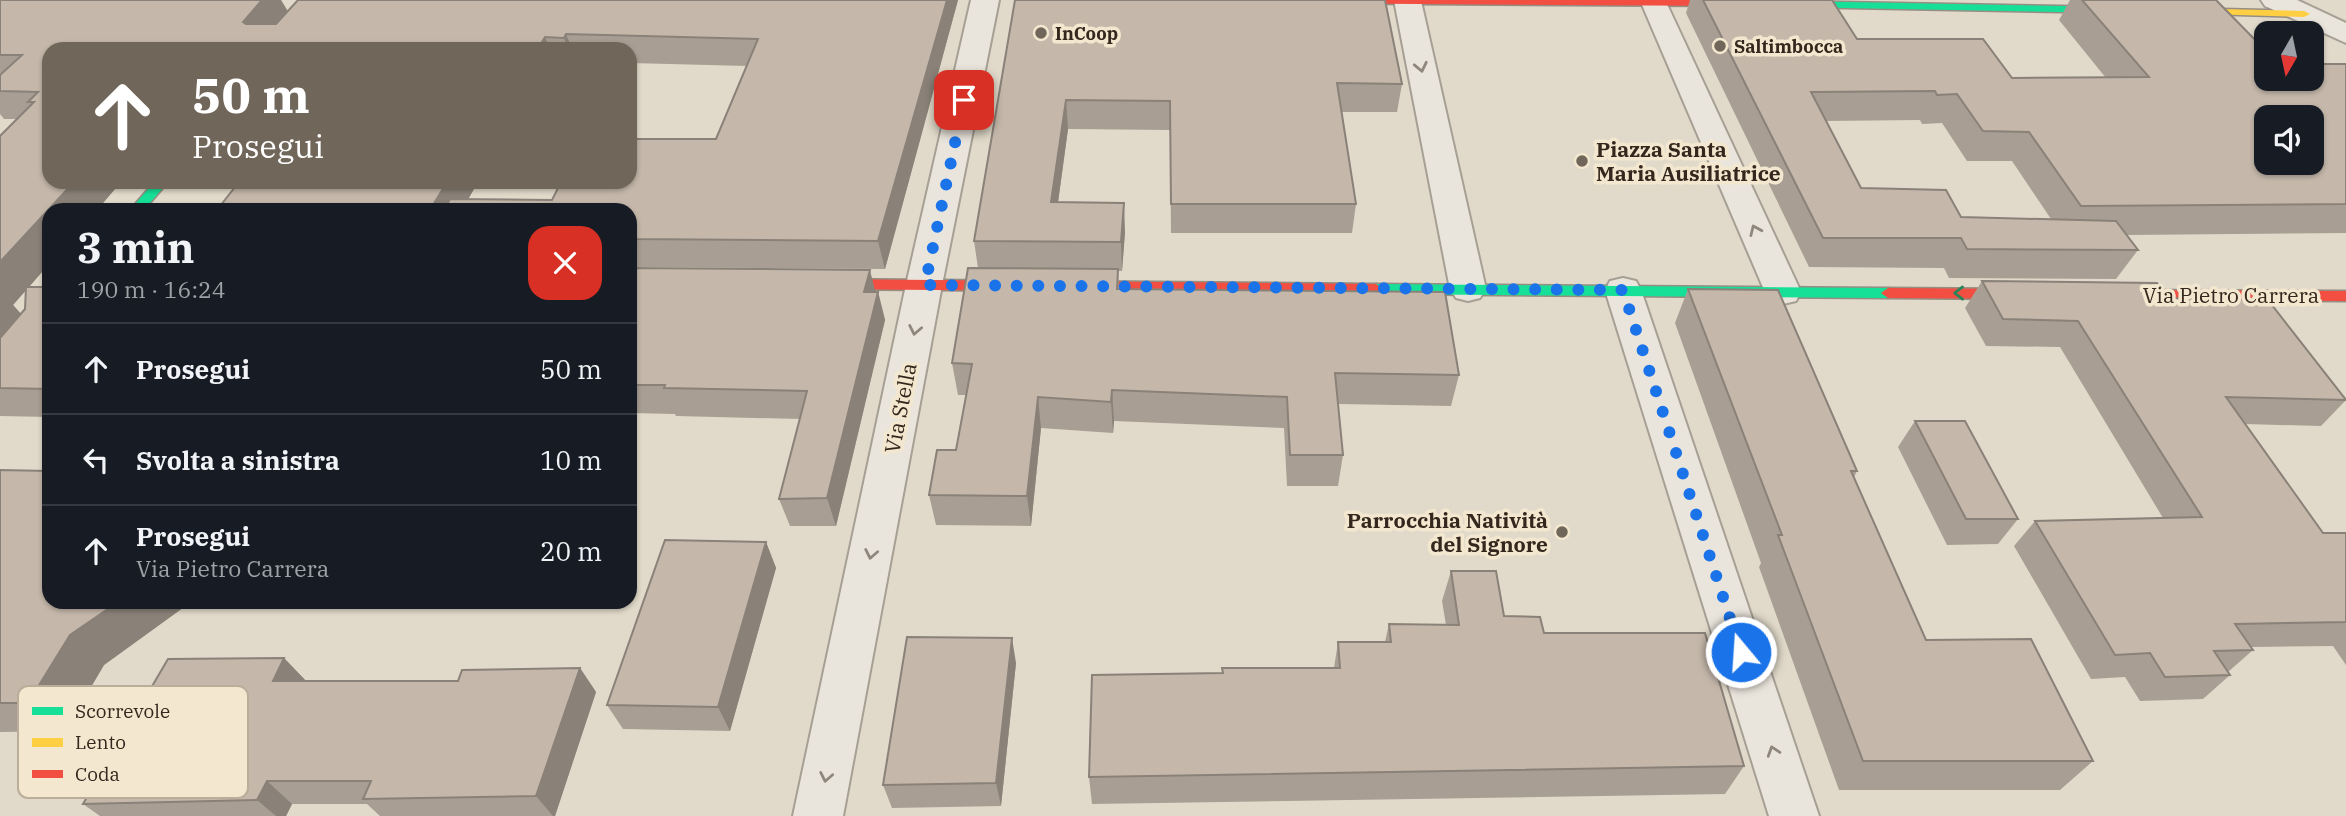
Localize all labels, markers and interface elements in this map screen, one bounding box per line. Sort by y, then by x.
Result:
north arrow [2254,21,2324,91]
map controls [2254,21,2324,175]
place label: InCoop [1055,22,1118,45]
marker: InCoop [1033,25,1049,41]
place label: Saltimbocca [1734,35,1843,58]
marker: Saltimbocca [1712,38,1728,54]
one-way arrow [1413,61,1427,73]
text: 50 m [192,63,310,126]
icon: ahead [77,70,168,161]
pin [934,70,994,130]
icon: arrive [945,81,983,119]
button: sound [2254,105,2324,175]
text: Prosegui [192,125,324,167]
place label: Piazza Santa Maria Ausiliatrice [1596,135,1781,187]
marker: Piazza Santa Maria Ausiliatrice [1574,153,1590,169]
text: 3 min [77,220,195,275]
one-way arrow [1749,224,1763,237]
button: close [528,226,602,300]
text: 190 m · 16:24 [77,274,226,304]
street label: Via Pietro Carrera [2143,281,2319,309]
one-way arrow [1954,285,1964,301]
one-way arrow [909,324,924,336]
icon: ahead [77,350,115,388]
text: Prosegui [136,352,250,386]
text: 50 m [540,352,602,386]
street label: Via Stella [878,360,922,456]
icon: left [77,441,115,479]
text: Svolta a sinistra [136,443,340,477]
text: 10 m [540,443,602,477]
place label: Parrocchia Natività del Signore [1347,506,1548,558]
text: Prosegui [136,519,250,553]
marker: Parrocchia Natività del Signore [1554,524,1570,540]
icon: ahead [77,532,115,570]
text: 20 m [540,534,602,568]
one-way arrow [864,548,879,560]
text: Via Pietro Carrera [136,553,329,583]
position arrow [1704,615,1778,689]
legend [18,686,248,798]
text: Scorrevole [75,699,170,723]
text: Lento [75,730,126,754]
one-way arrow [1767,745,1781,758]
text: Coda [75,762,120,786]
one-way arrow [820,771,835,783]

